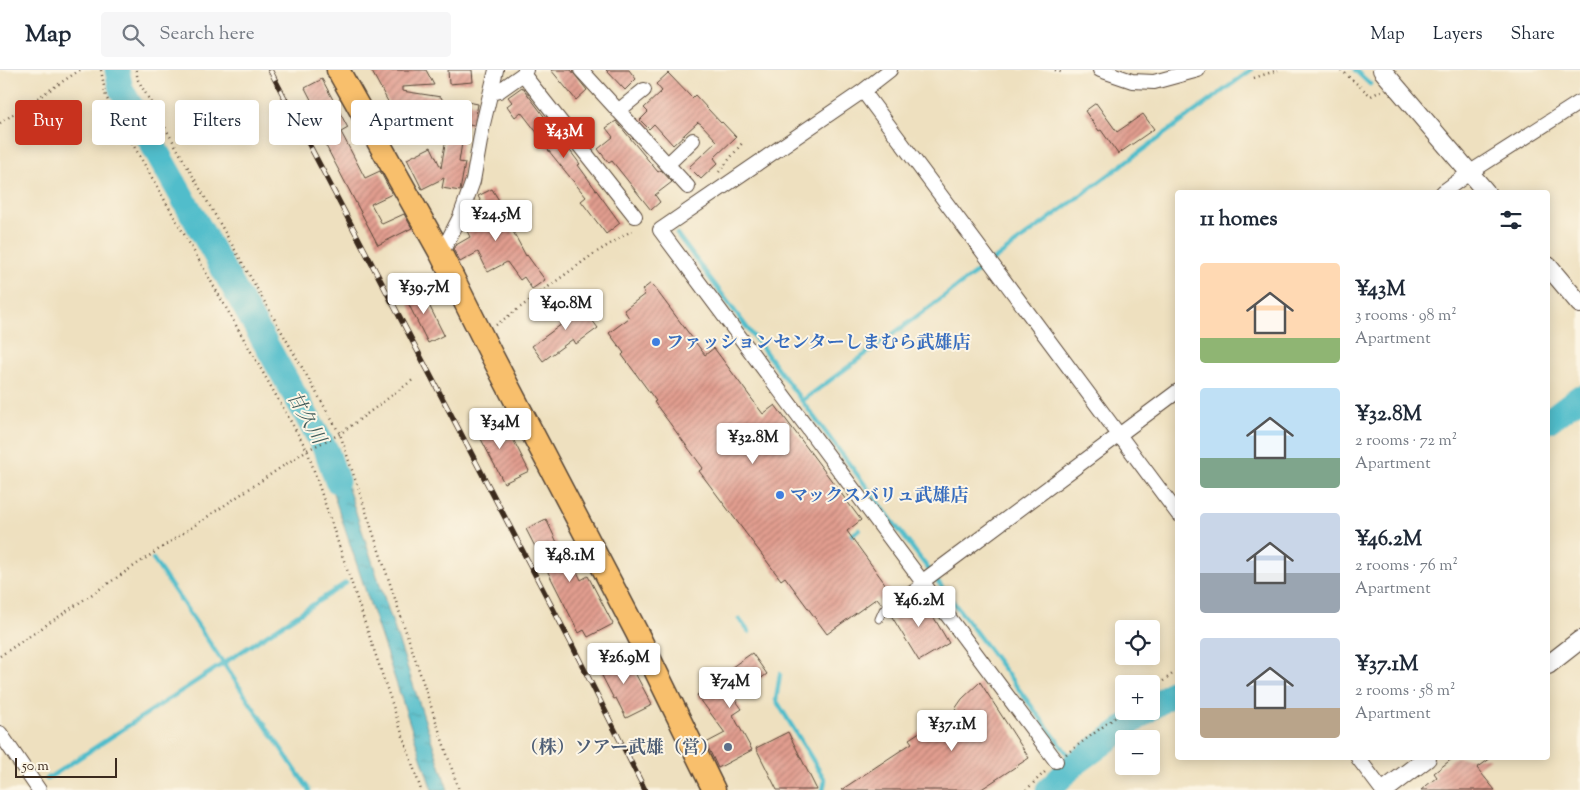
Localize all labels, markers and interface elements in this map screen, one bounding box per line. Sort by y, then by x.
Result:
search box [101,12,451,57]
text: Map [25,18,71,52]
icon: search [119,21,147,49]
text: Search here [159,21,255,48]
text: Map [1370,22,1405,48]
text: Layers [1433,22,1483,48]
text: Share [1511,22,1555,48]
chip: Buy [15,100,82,145]
chip: Rent [92,100,165,145]
chip: Filters [175,100,259,145]
chip: New [269,100,341,145]
chip: Apartment [351,100,472,145]
pin: ¥43M [534,116,594,159]
text: ¥43M [545,121,583,144]
pin: ¥24.5M [455,200,537,242]
text: ¥24.5M [471,204,521,227]
text: 11 homes [1200,205,1278,235]
icon: filters [1497,206,1525,234]
pin: ¥39.7M [383,272,465,315]
text: ¥43M [1355,275,1406,305]
text: ¥39.7M [399,277,449,300]
icon: home [1240,283,1300,343]
pin: ¥40.8M [525,288,607,331]
text: ¥40.8M [540,293,592,316]
text: 3 rooms · 98 m² [1355,305,1457,328]
text: Apartment [1355,328,1431,351]
place label: ファッションセンターしまむら武雄店 [666,331,971,357]
marker: ファッションセンターしまむら武雄店 [650,336,662,348]
water label: 甘久川 [279,387,332,451]
text: ¥32.8M [1355,400,1422,430]
pin: ¥34M [470,408,530,450]
icon: home [1240,408,1300,468]
text: ¥34M [480,412,520,435]
pin: ¥32.8M [712,422,794,465]
text: ¥32.8M [728,427,778,450]
text: 2 rooms · 72 m² [1355,430,1457,453]
text: Apartment [1355,453,1431,476]
place label: マックスバリュ武雄店 [790,484,969,510]
marker: マックスバリュ武雄店 [774,489,786,501]
text: ¥46.2M [1355,525,1422,555]
icon: home [1240,533,1300,593]
pin: ¥48.1M [529,540,611,583]
text: ¥48.1M [545,545,595,568]
text: 2 rooms · 76 m² [1355,555,1458,578]
text: Apartment [1355,578,1431,601]
pin: ¥46.2M [878,586,960,628]
text: ¥46.2M [893,590,945,613]
map controls [1115,620,1160,775]
button: locate [1115,620,1160,665]
pin: ¥26.9M [583,642,665,685]
text: ¥26.9M [598,647,650,670]
text: ¥37.1M [1355,650,1418,680]
icon: home [1240,658,1300,718]
pin: ¥74M [700,666,760,709]
text: ¥74M [710,671,750,694]
button: + [1115,675,1160,720]
text: 2 rooms · 58 m² [1355,680,1455,703]
text: Apartment [1355,703,1431,726]
pin: ¥37.1M [911,710,993,752]
text: ¥37.1M [928,714,976,737]
button: − [1115,730,1160,775]
place label: （株）ソアー武雄（営） [521,736,718,762]
marker: （株）ソアー武雄（営） [722,741,734,753]
scale bar [15,755,118,778]
text: 50 m [22,757,49,777]

